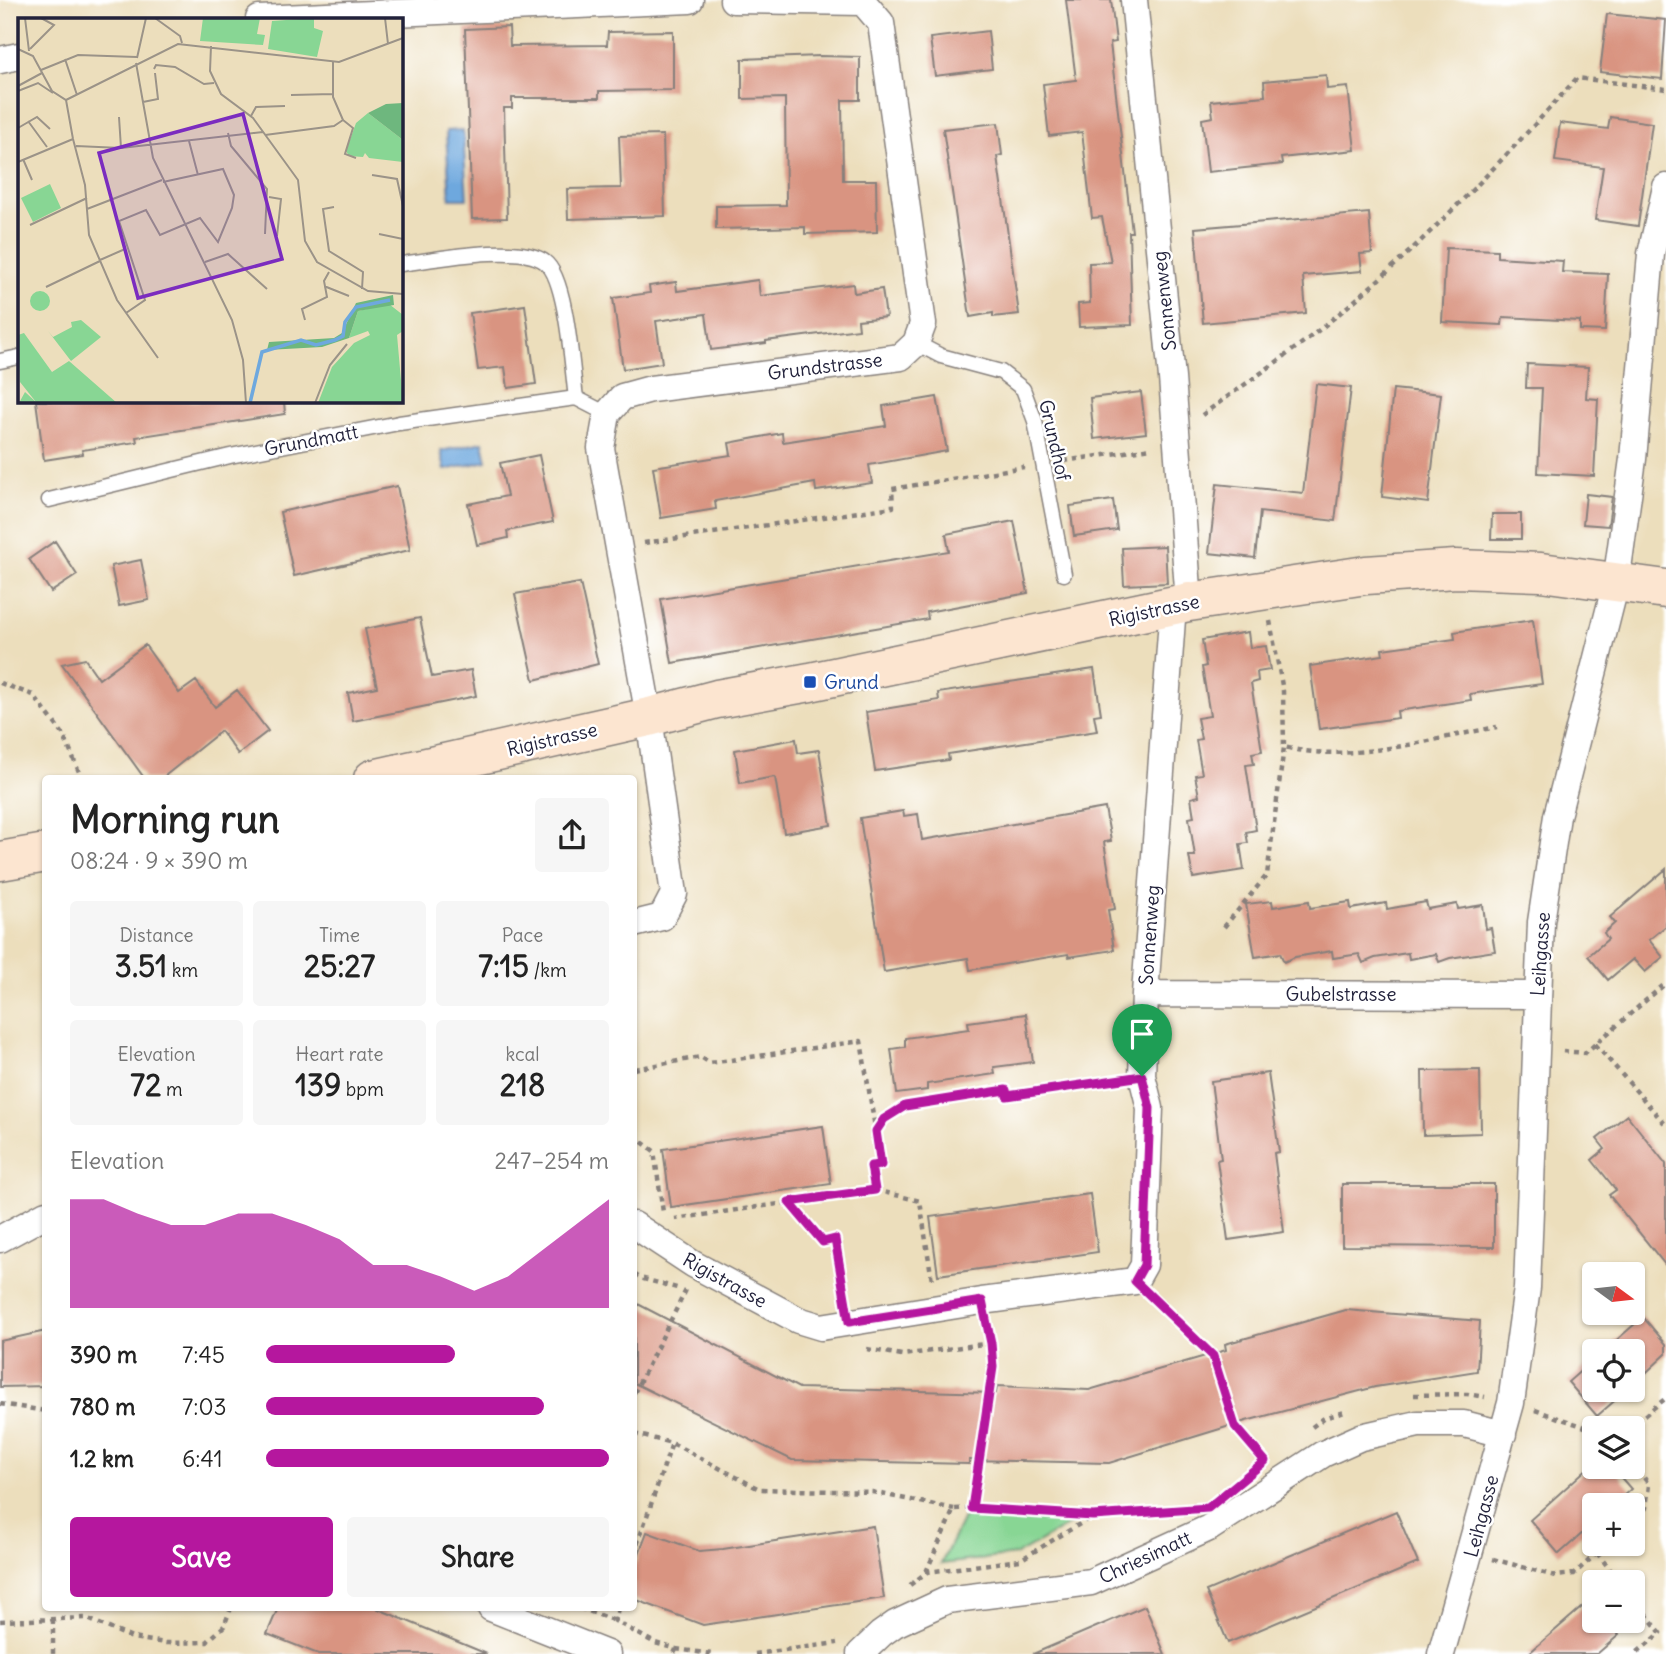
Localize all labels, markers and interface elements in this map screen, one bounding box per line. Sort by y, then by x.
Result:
inset map [18,18,402,402]
street label: Sonnenweg [1147,250,1181,352]
street label: Grundstrasse [766,347,884,385]
street label: Grundhof [1034,397,1076,484]
street label: Grundmatt [262,419,360,461]
street label: Rigistrasse [1106,589,1202,631]
place label: Grund [824,670,879,694]
marker: Grund [802,674,818,690]
street label: Rigistrasse [504,717,600,761]
text: Morning run [70,796,280,843]
button: share [535,798,609,872]
text: 08:24 · 9 × 390 m [70,846,248,875]
street label: Sonnenweg [1134,884,1164,986]
street label: Leihgasse [1525,911,1555,997]
text: Distance [119,923,194,947]
text: Time [319,923,360,947]
text: Pace [502,923,543,947]
text: 3.51 [115,947,167,985]
text: 25:27 [304,947,375,985]
text: 7:15 [478,947,529,985]
text: km [167,958,198,982]
text: /km [529,958,567,982]
street label: Gubelstrasse [1286,982,1396,1006]
pin [1112,1004,1172,1076]
icon: arrive [1123,1015,1161,1053]
text: Elevation [118,1042,195,1066]
text: Heart rate [295,1042,384,1066]
text: kcal [505,1042,540,1066]
text: 72 [130,1066,161,1104]
text: 139 [295,1066,341,1104]
text: 218 [500,1066,545,1104]
text: m [161,1077,183,1101]
text: bpm [341,1077,384,1101]
text: Elevation [70,1146,164,1175]
text: 247–254 m [495,1146,609,1175]
street label: Rigistrasse [679,1247,771,1313]
north arrow [1582,1262,1645,1325]
map controls [1582,1262,1645,1633]
button: locate [1582,1339,1645,1402]
text: 390 m [70,1340,137,1369]
text: 7:45 [182,1340,225,1369]
text: 780 m [70,1392,135,1421]
text: 7:03 [182,1392,227,1421]
button: layers [1582,1416,1645,1479]
text: 1.2 km [70,1444,134,1473]
text: 6:41 [182,1444,223,1473]
street label: Leihgasse [1459,1472,1503,1560]
button: + [1582,1493,1645,1556]
button: Save [70,1517,333,1597]
button: Share [347,1517,609,1597]
street label: Chriesimatt [1095,1525,1195,1589]
button: − [1582,1570,1645,1633]

